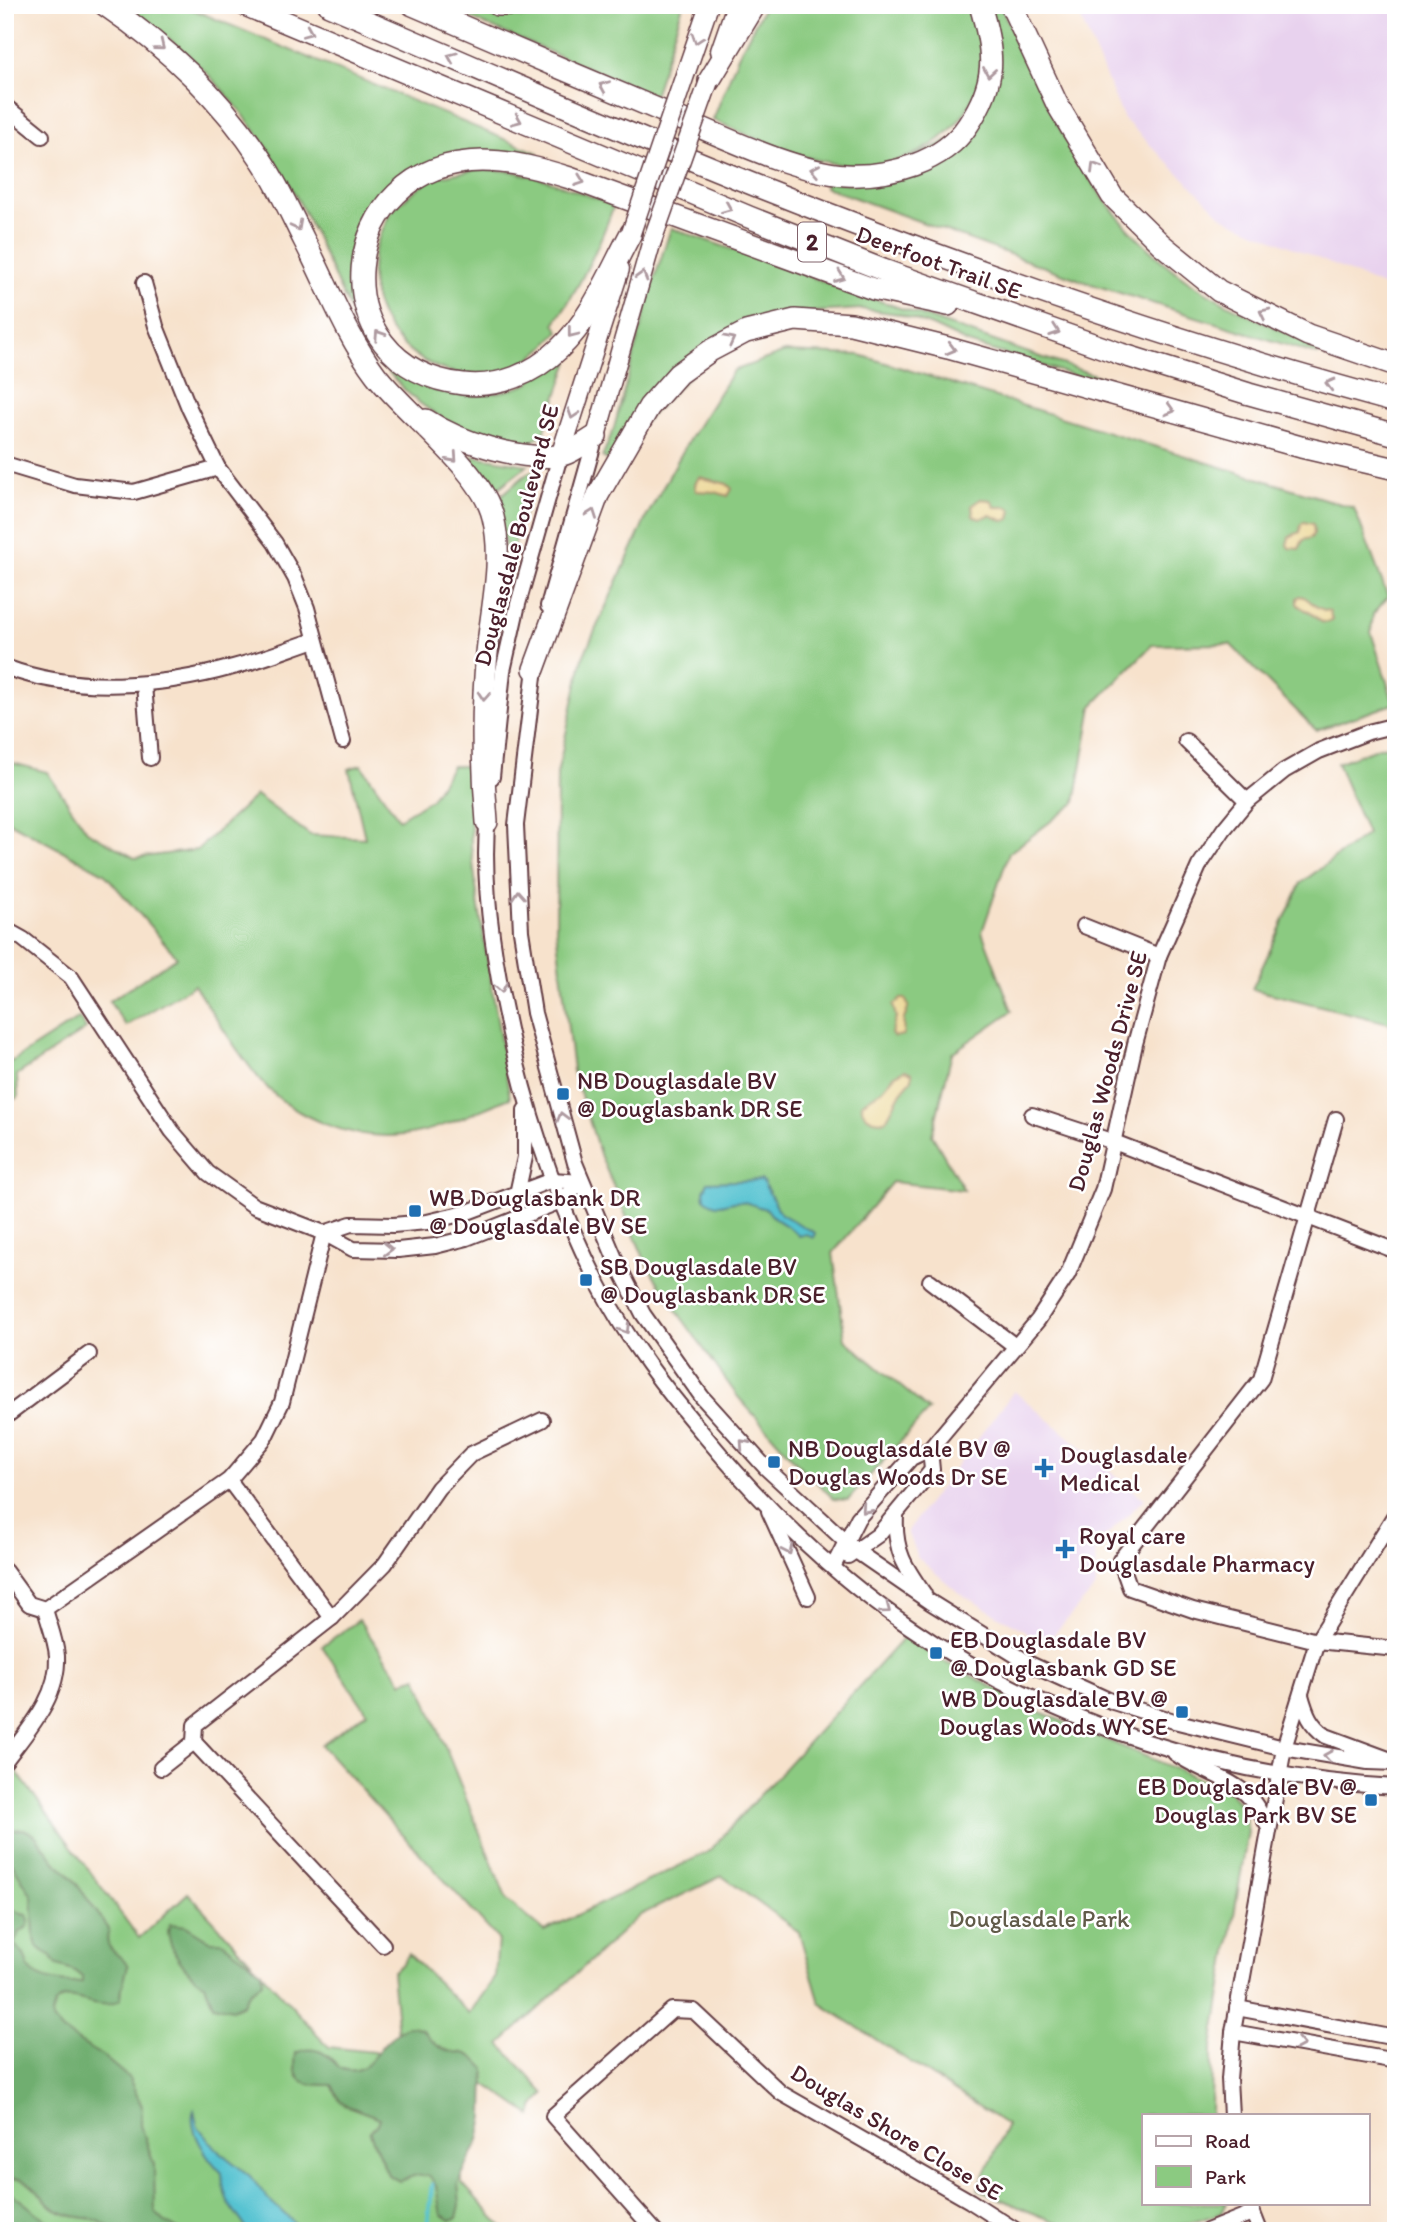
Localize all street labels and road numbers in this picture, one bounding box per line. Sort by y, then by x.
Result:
street label: Deerfoot Trail SE [852,219,1026,305]
road number: 2 [798,222,826,262]
street label: Douglasdale Boulevard SE [467,401,565,669]
street label: Douglas Woods Drive SE [1061,947,1153,1195]
street label: Douglas Shore Close SE [786,2057,1008,2207]

